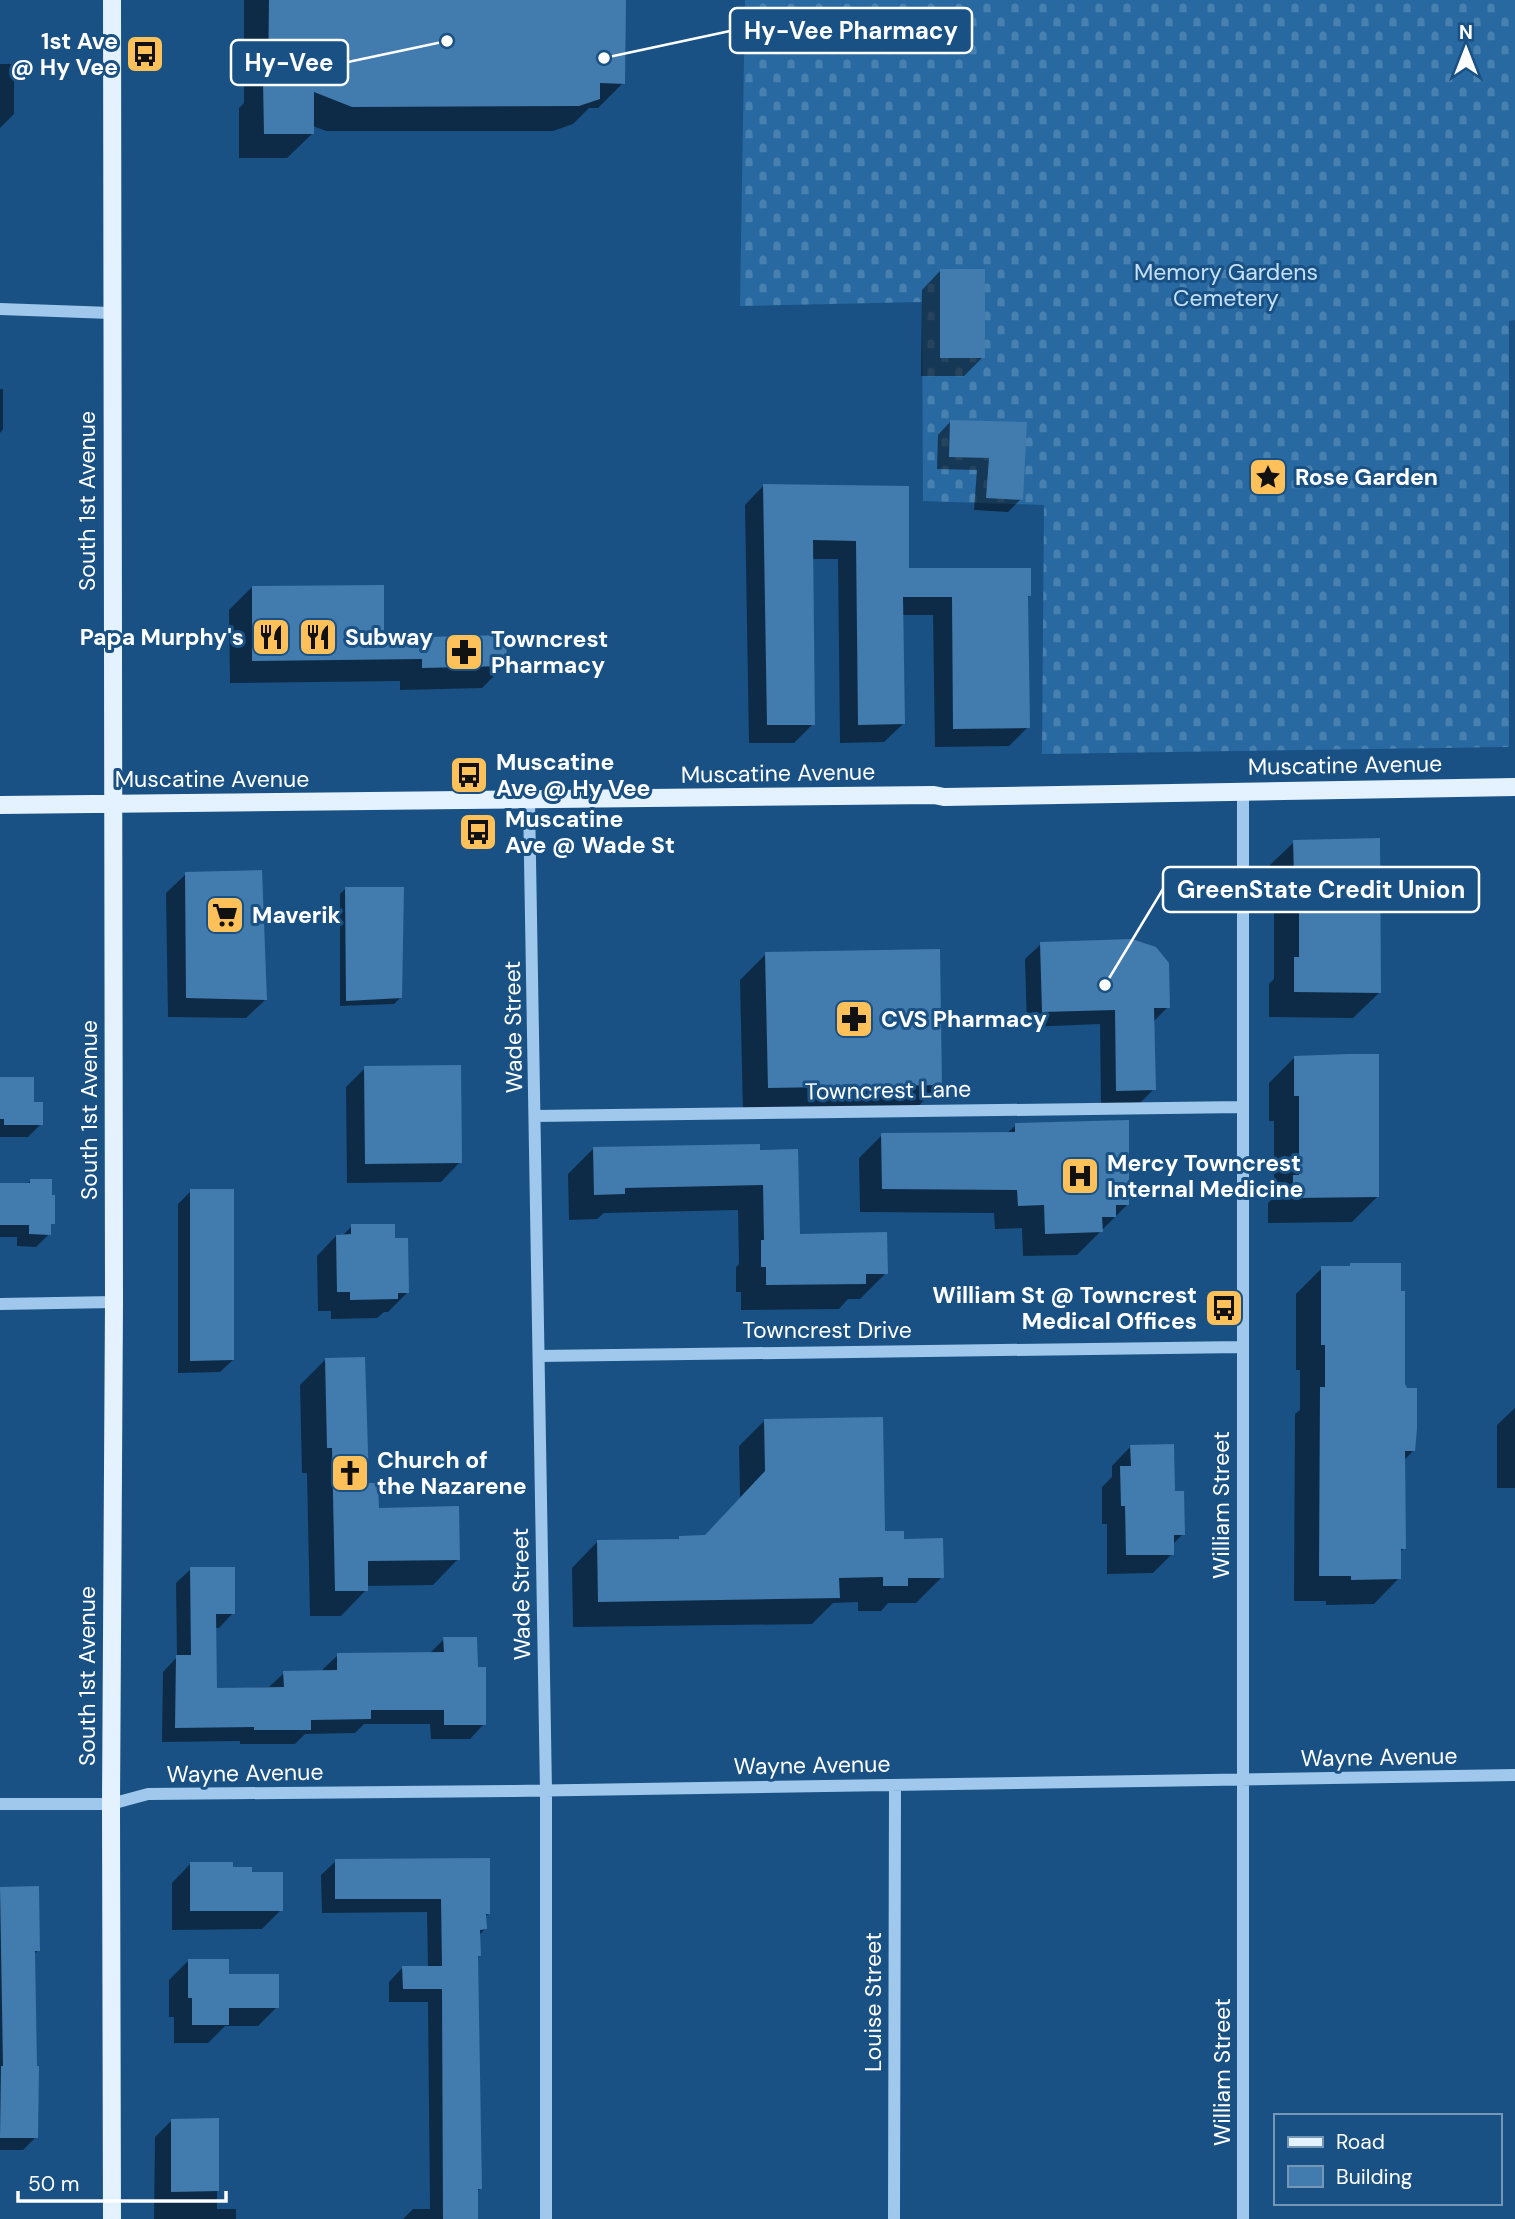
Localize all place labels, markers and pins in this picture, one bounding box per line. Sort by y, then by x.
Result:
callout: Hy-Vee Pharmacy [730,8,972,53]
place label: 1st Ave @ Hy Vee [10,26,118,82]
bus stop icon: 1st Ave @ Hy Vee [124,33,166,75]
callout: Hy-Vee [231,40,348,85]
place icon: Rose Garden [1247,456,1289,498]
place label: Rose Garden [1295,462,1438,492]
restaurant icon: Papa Murphy's [250,616,292,658]
restaurant icon: Subway [297,616,339,658]
place label: Papa Murphy's [80,622,244,652]
place label: Subway [345,622,433,652]
place label: Towncrest Pharmacy [491,624,608,680]
pharmacy icon: Towncrest Pharmacy [443,631,485,673]
place label: Muscatine Ave @ Hy Vee [496,747,650,803]
bus stop icon: Muscatine Ave @ Hy Vee [448,754,490,796]
place label: Muscatine Ave @ Wade St [505,804,675,860]
bus stop icon: Muscatine Ave @ Wade St [457,811,499,853]
callout: GreenState Credit Union [1163,867,1479,912]
supermarket icon: Maverik [204,894,246,936]
place label: Maverik [252,900,341,930]
pharmacy icon: CVS Pharmacy [833,998,875,1040]
place label: CVS Pharmacy [881,1004,1047,1034]
place label: Mercy Towncrest Internal Medicine [1107,1148,1303,1204]
hospital icon: Mercy Towncrest Internal Medicine [1059,1155,1101,1197]
place label: William St @ Towncrest Medical Offices [932,1280,1197,1336]
bus stop icon: William St @ Towncrest Medical Offices [1203,1287,1245,1329]
place label: Church of the Nazarene [377,1445,527,1501]
church icon: Church of the Nazarene [329,1452,371,1494]

